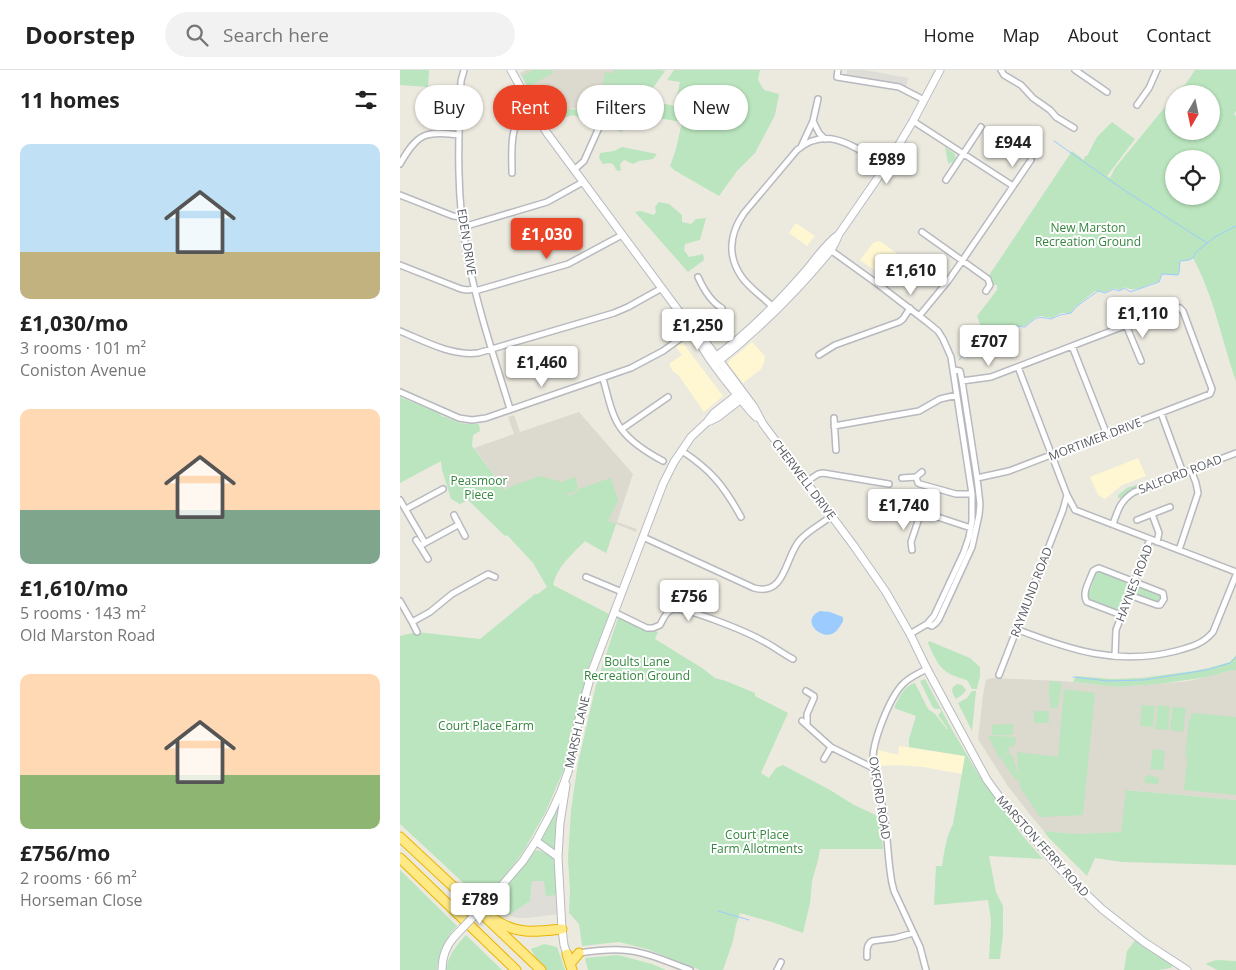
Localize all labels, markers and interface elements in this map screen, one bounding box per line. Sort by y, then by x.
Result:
search box [165,12,515,57]
text: Doorstep [25,18,135,51]
icon: search [183,21,211,49]
text: Search here [223,22,329,48]
text: Home [924,23,974,47]
text: Map [1002,23,1040,47]
text: About [1068,23,1118,47]
text: Contact [1146,23,1211,47]
chip: Buy [415,85,483,130]
chip: Rent [493,85,567,130]
chip: Filters [577,85,664,130]
chip: New [674,85,748,130]
north arrow [1165,85,1220,140]
map controls [1165,85,1220,205]
text: 11 homes [20,86,120,114]
icon: filters [352,86,380,114]
pin: £944 [983,126,1043,168]
text: £944 [995,131,1031,153]
pin: £989 [857,142,917,185]
text: £989 [869,148,905,170]
button: locate [1165,150,1220,205]
icon: home [155,177,245,267]
street label: EDEN DRIVE [453,207,481,277]
pin: £1,030 [506,218,588,260]
park label: New Marston Recreation Ground [1035,219,1141,250]
text: £1,030 [522,223,572,245]
pin: £1,610 [870,254,952,296]
text: £1,610 [886,259,936,281]
pin: £1,110 [1102,296,1184,339]
text: £1,110 [1118,302,1168,324]
pin: £1,250 [657,308,739,351]
text: £1,030/mo [20,309,128,337]
text: £1,250 [673,314,723,336]
pin: £707 [959,324,1019,367]
text: £707 [971,330,1007,352]
text: 3 rooms · 101 m² [20,337,146,359]
pin: £1,460 [501,346,583,388]
text: £1,460 [517,351,567,373]
text: Coniston Avenue [20,359,146,381]
street label: MORTIMER DRIVE [1046,413,1144,465]
street label: CHERWELL DRIVE [768,435,840,523]
icon: home [155,442,245,532]
street label: SALFORD ROAD [1136,450,1224,498]
park label: Peasmoor Piece [451,472,507,503]
pin: £1,740 [863,488,945,531]
text: £1,740 [879,494,929,516]
street label: HAYNES ROAD [1111,542,1157,624]
street label: RAYMUND ROAD [1006,545,1056,639]
text: £1,610/mo [20,574,128,602]
pin: £756 [659,580,719,622]
text: £756 [671,585,707,607]
text: 5 rooms · 143 m² [20,602,146,624]
text: Old Marston Road [20,624,155,646]
park label: Boults Lane Recreation Ground [584,653,690,684]
street label: MARSH LANE [560,694,594,770]
icon: home [155,707,245,797]
park label: Court Place Farm [438,717,534,734]
street label: OXFORD ROAD [865,755,895,841]
street label: MARSTON FERRY ROAD [993,792,1093,900]
park label: Court Place Farm Allotments [711,826,803,857]
text: £756/mo [20,839,110,867]
text: 2 rooms · 66 m² [20,867,137,889]
pin: £789 [450,882,510,925]
text: £789 [462,888,498,910]
text: Horseman Close [20,889,143,911]

